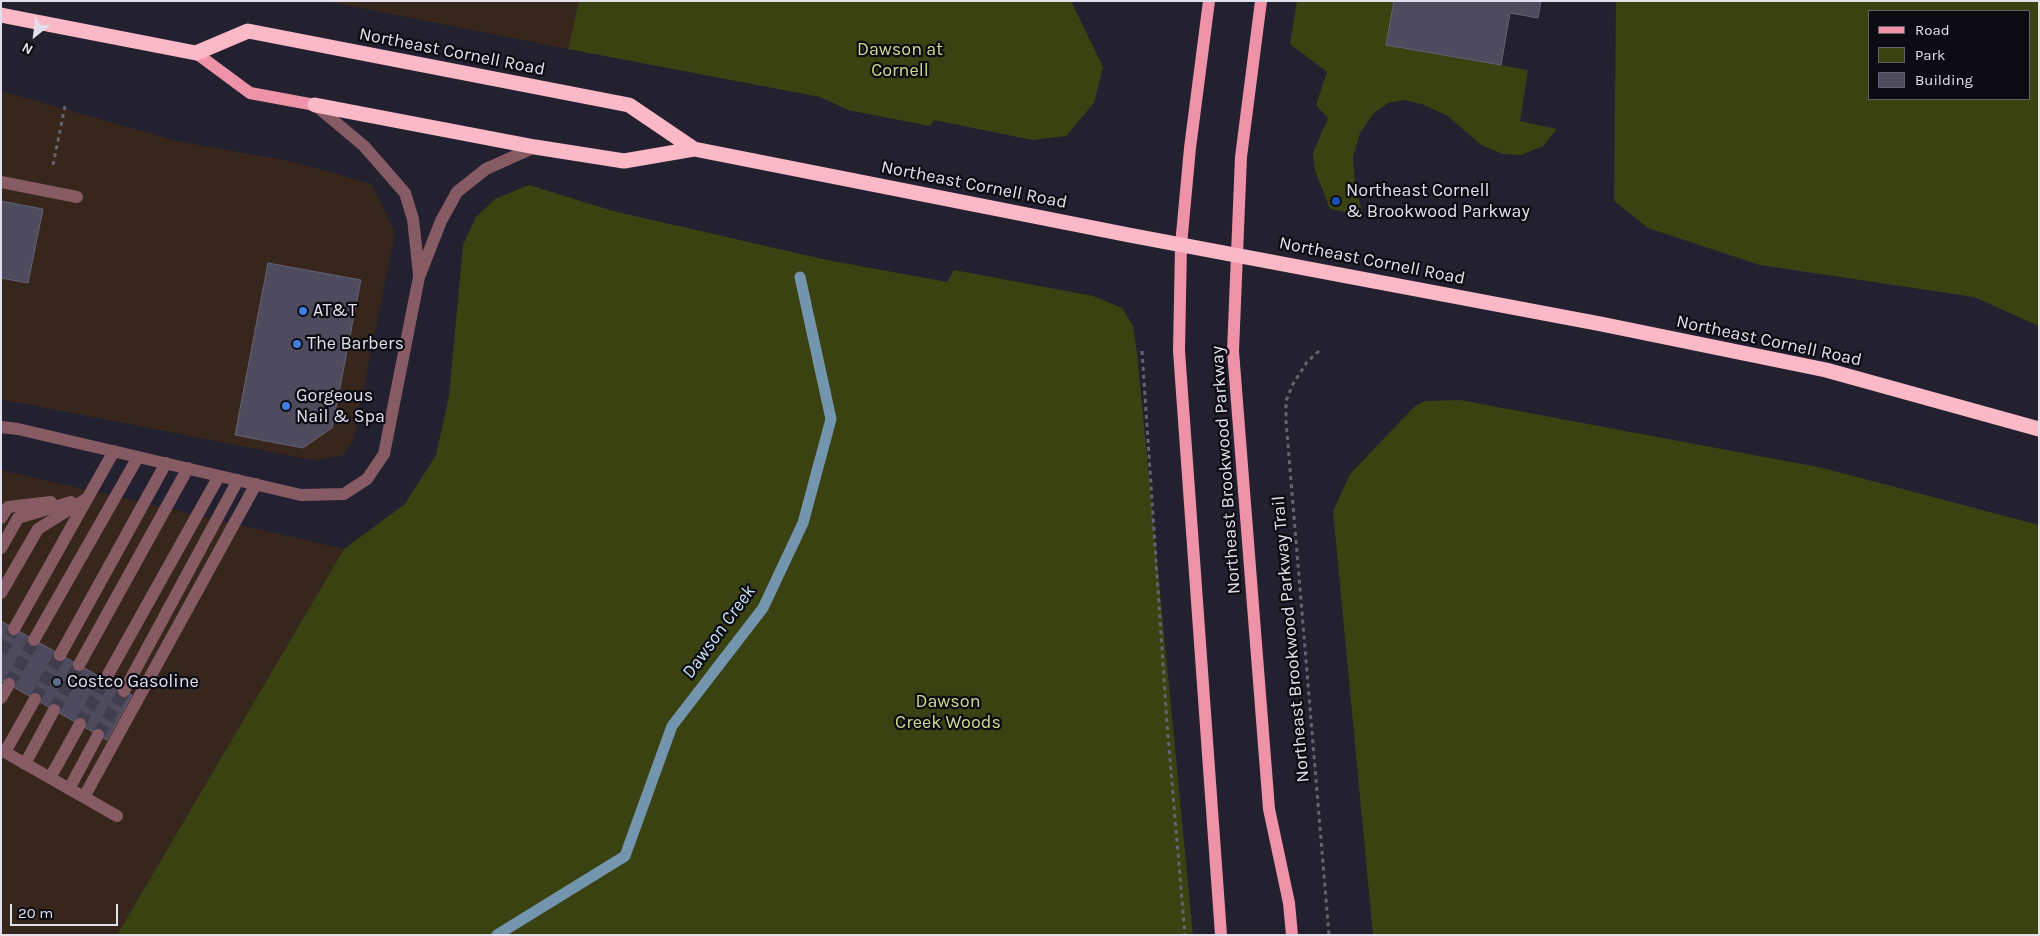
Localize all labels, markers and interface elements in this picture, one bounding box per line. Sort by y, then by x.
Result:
north arrow [10,10,60,60]
legend [1868,10,2030,100]
text: Road [1915,21,1950,39]
street label: Northeast Cornell Road [357,23,547,81]
text: N [19,39,36,58]
park label: Dawson at Cornell [857,39,943,82]
text: Park [1915,46,1945,64]
text: Building [1915,71,1973,89]
street label: Northeast Cornell Road [879,156,1069,214]
place label: Northeast Cornell & Brookwood Parkway [1346,180,1530,222]
marker: Northeast Cornell & Brookwood Parkway [1330,195,1342,207]
street label: Northeast Cornell Road [1277,232,1467,290]
place label: AT&T [313,300,357,322]
marker: AT&T [297,305,309,317]
street label: Northeast Cornell Road [1674,311,1864,371]
place label: The Barbers [307,333,404,355]
marker: The Barbers [291,338,303,350]
street label: Northeast Brookwood Parkway [1207,345,1245,595]
place label: Gorgeous Nail & Spa [296,385,385,428]
marker: Gorgeous Nail & Spa [280,400,292,412]
street label: Northeast Brookwood Parkway Trail [1268,495,1314,783]
water label: Dawson Creek [677,581,761,683]
place label: Costco Gasoline [67,671,199,693]
marker: Costco Gasoline [51,676,63,688]
park label: Dawson Creek Woods [895,691,1001,734]
scale bar [12,894,120,926]
text: 20 m [18,904,53,922]

